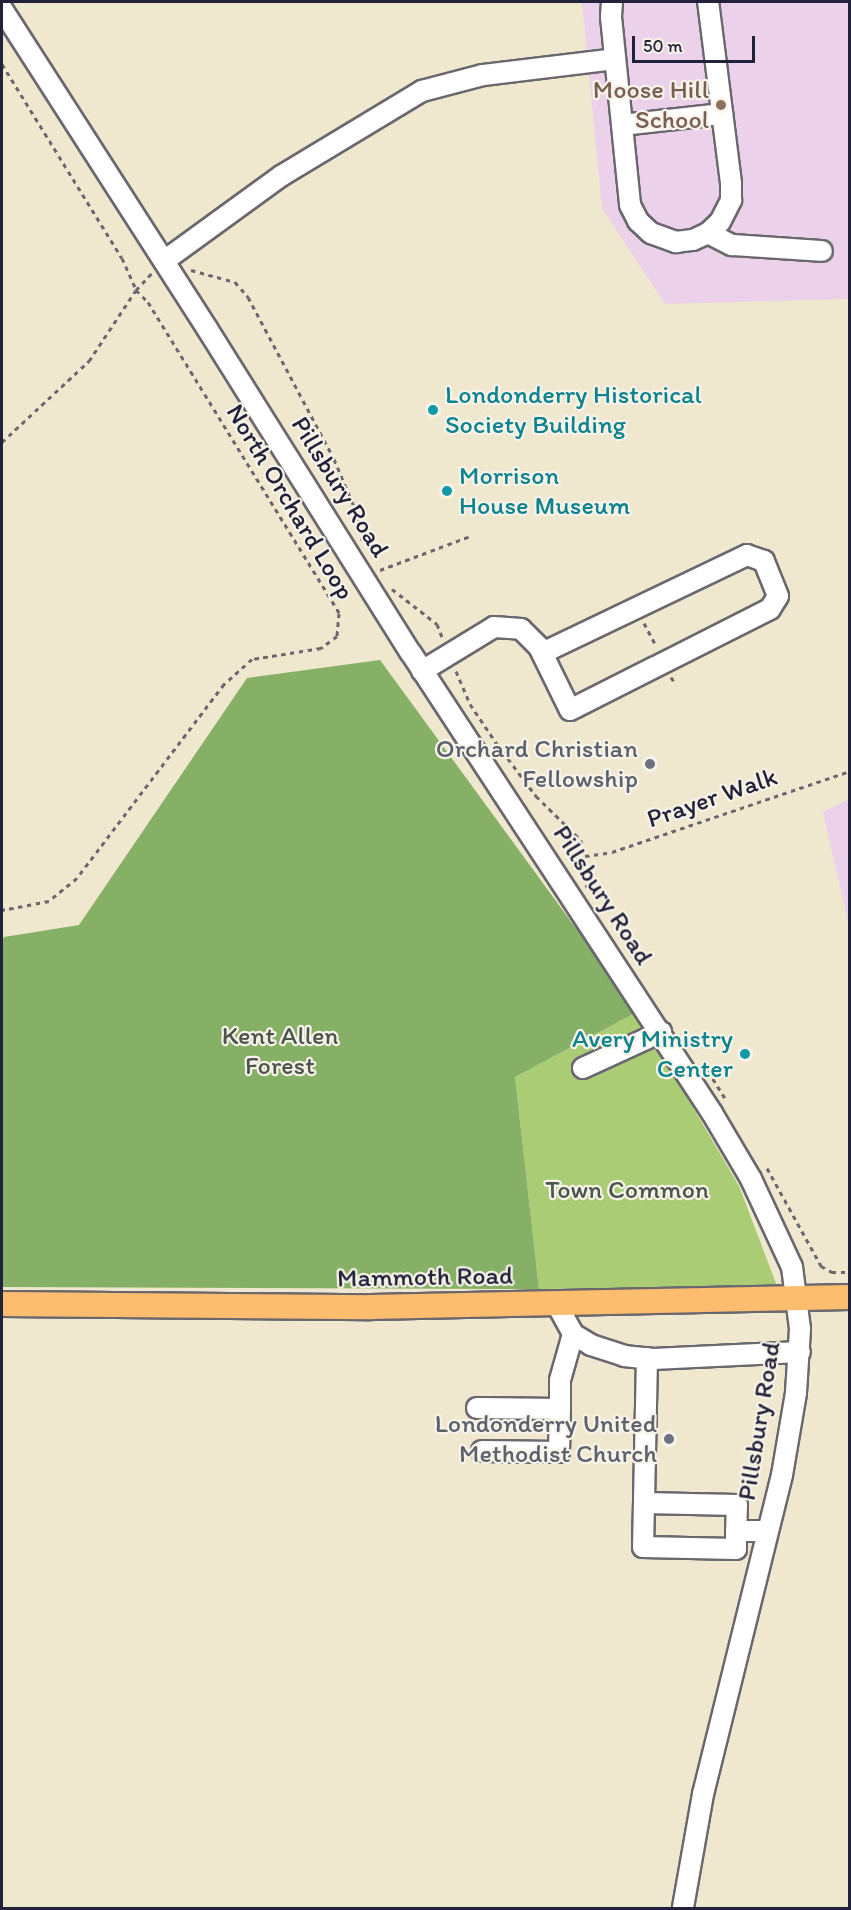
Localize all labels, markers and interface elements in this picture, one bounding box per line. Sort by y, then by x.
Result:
scale bar [635,24,758,62]
text: 50 m [643,35,683,57]
place label: Moose Hill School [593,74,709,136]
marker: Moose Hill School [714,98,728,112]
place label: Londonderry Historical Society Building [445,379,702,440]
street label: North Orchard Loop [219,399,361,605]
marker: Londonderry Historical Society Building [426,403,440,417]
street label: Pillsbury Road [284,411,396,563]
place label: Morrison House Museum [459,460,629,522]
marker: Morrison House Museum [440,484,454,498]
place label: Orchard Christian Fellowship [437,733,638,794]
marker: Orchard Christian Fellowship [643,757,657,771]
street label: Prayer Walk [643,761,781,835]
street label: Pillsbury Road [546,820,660,970]
park label: Kent Allen Forest [221,1020,339,1082]
place label: Avery Ministry Center [572,1023,733,1084]
marker: Avery Ministry Center [738,1047,752,1061]
park label: Town Common [545,1174,709,1206]
street label: Mammoth Road [337,1260,513,1294]
street label: Pillsbury Road [731,1340,787,1502]
place label: Londonderry United Methodist Church [434,1408,657,1470]
marker: Londonderry United Methodist Church [662,1432,676,1446]

